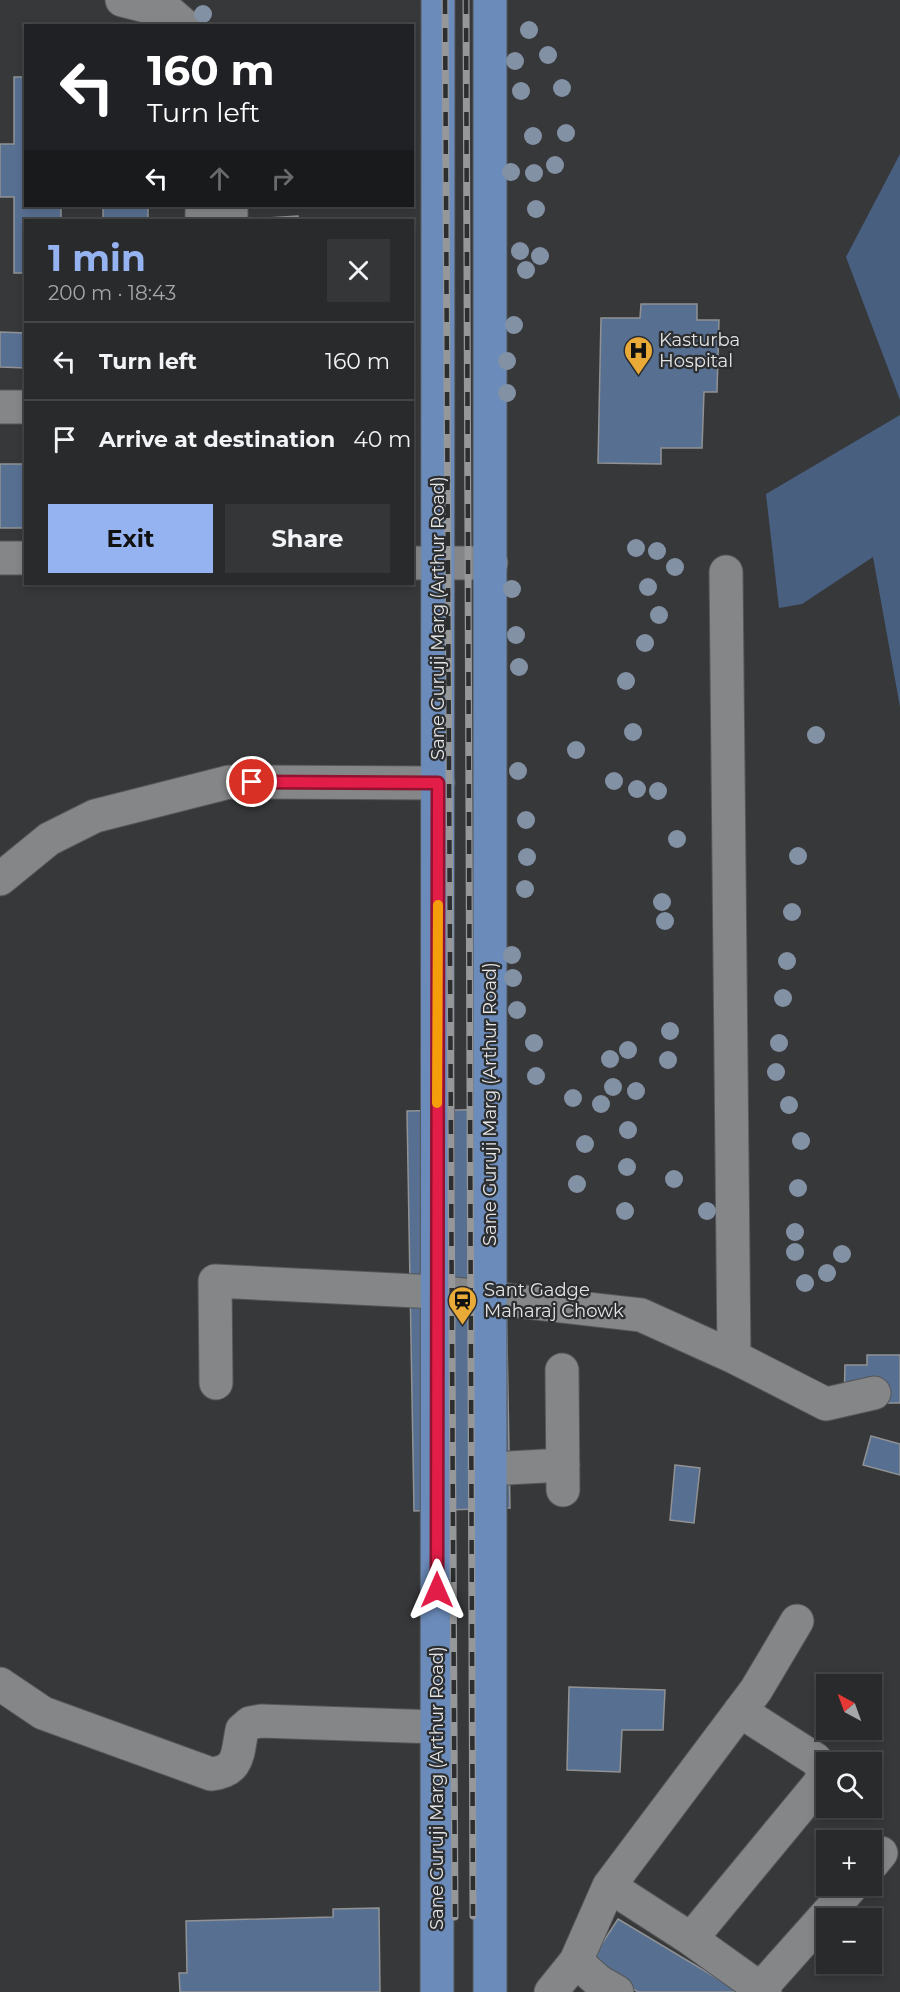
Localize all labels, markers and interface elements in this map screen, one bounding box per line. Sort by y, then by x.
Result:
text: 160 m [147,44,275,96]
icon: left [48,48,126,126]
text: Turn left [147,96,260,129]
icon: left [140,162,173,195]
icon: ahead [203,162,236,195]
icon: right [266,162,299,195]
text: 1 min [48,236,146,280]
button: close [327,239,390,302]
text: 200 m · 18:43 [48,281,176,305]
place label: Kasturba Hospital [659,329,740,372]
hospital icon: Kasturba Hospital [622,334,654,376]
icon: left [48,345,81,378]
text: Turn left [99,348,197,375]
text: 160 m [325,348,390,375]
icon: arrive [48,423,81,456]
text: Arrive at destination [99,426,335,453]
text: 40 m [353,426,411,453]
street label: Sane Guruji Marg (Arthur Road) [427,476,449,760]
button: Exit [48,504,213,573]
button: Share [225,504,390,573]
pin [226,756,277,807]
icon: arrive [235,765,268,798]
street label: Sane Guruji Marg (Arthur Road) [479,962,501,1246]
place label: Sant Gadge Maharaj Chowk [484,1279,624,1322]
station icon: Sant Gadge Maharaj Chowk [447,1284,479,1326]
position arrow [405,1558,469,1622]
street label: Sane Guruji Marg (Arthur Road) [426,1646,448,1930]
north arrow [816,1674,882,1740]
map controls [816,1674,882,1974]
button: search [816,1752,882,1818]
button: + [816,1830,882,1896]
button: − [816,1908,882,1974]

